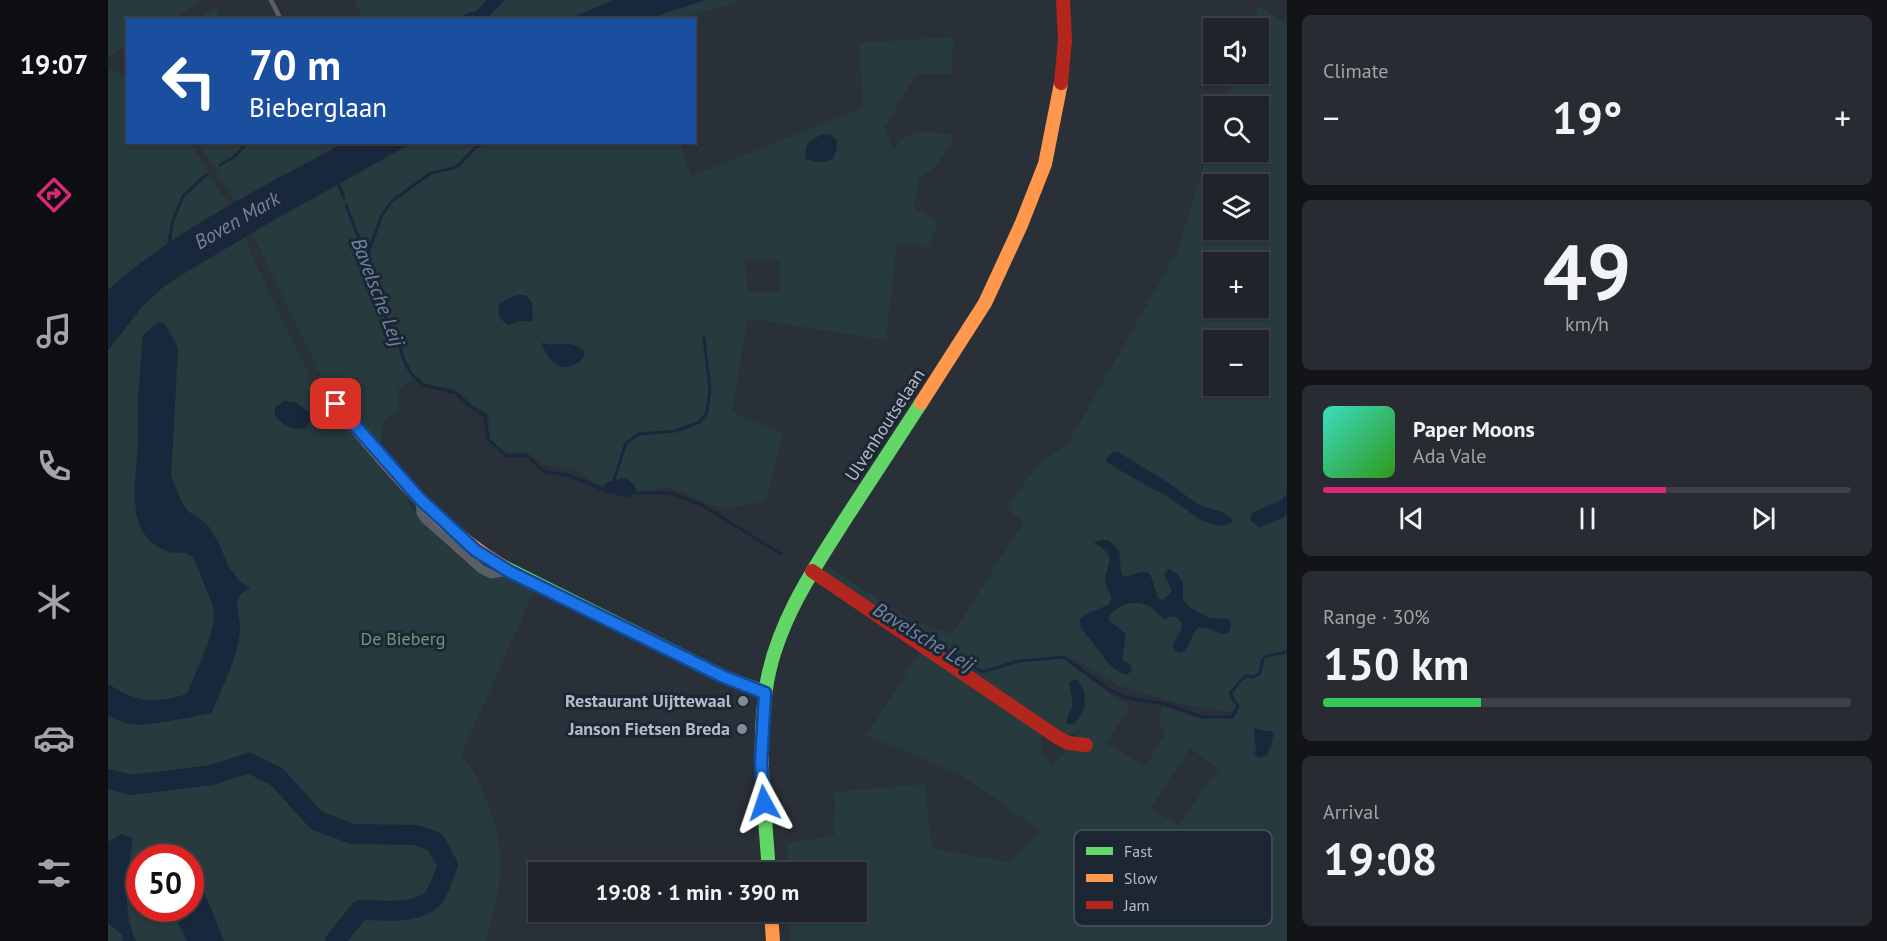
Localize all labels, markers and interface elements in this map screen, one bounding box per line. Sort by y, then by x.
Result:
map controls [1203,18,1269,396]
button: sound [1203,18,1269,84]
text: 70 m [249,37,341,92]
icon: left [150,42,228,120]
text: 19:07 [20,47,88,81]
text: Climate [1323,58,1389,84]
text: 19° [1552,88,1622,146]
text: Bieberglaan [249,90,387,124]
button: search [1203,96,1269,162]
text: − [1323,96,1340,139]
text: + [1834,96,1851,139]
icon: directions [33,174,75,216]
button: layers [1203,174,1269,240]
water label: Boven Mark [189,185,285,255]
text: 49 [1543,221,1631,322]
water label: Bavelsche Leij [345,234,411,351]
button: + [1203,252,1269,318]
icon: music [33,310,75,352]
text: km/h [1565,311,1609,337]
button: − [1203,330,1269,396]
street label: Ulvenhoutselaan [840,364,929,485]
pin [310,378,361,429]
icon: arrive [319,387,352,420]
text: Paper Moons [1413,415,1535,443]
text: Ada Vale [1413,443,1486,469]
icon: phone [33,445,75,487]
icon: previous [1395,502,1428,535]
icon: pause [1571,502,1604,535]
icon: next [1747,502,1780,535]
icon: climate [33,581,75,623]
water label: Bavelsche Leij [868,596,981,678]
text: Range · 30% [1323,604,1430,630]
park label: De Bieberg [361,627,445,650]
text: 150 km [1323,634,1469,692]
place label: Restaurant Uijttewaal [565,689,732,712]
marker: Restaurant Uijttewaal [736,694,750,708]
icon: car [33,717,75,759]
place label: Janson Fietsen Breda [567,717,730,740]
marker: Janson Fietsen Breda [735,722,749,736]
position arrow [732,771,796,835]
text: Arrival [1323,799,1379,825]
text: 19:08 [1323,829,1437,887]
legend [1074,830,1272,926]
text: Fast [1124,841,1153,861]
speed limit sign: 50 [126,844,204,922]
icon: filters [33,852,75,894]
text: Slow [1124,868,1158,888]
text: 19:08 · 1 min · 390 m [596,878,799,906]
text: Jam [1123,895,1150,915]

